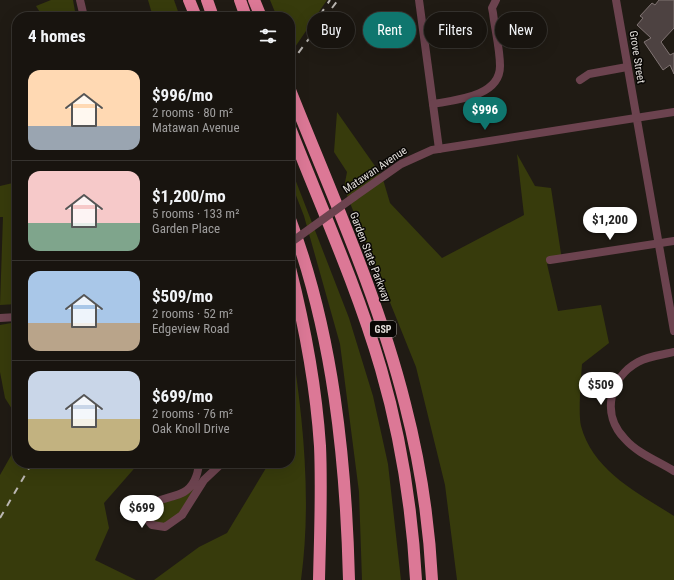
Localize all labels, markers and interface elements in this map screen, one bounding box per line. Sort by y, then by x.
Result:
chip: Buy [307,12,355,48]
chip: Rent [363,12,416,48]
chip: Filters [424,12,487,48]
chip: New [495,12,547,48]
icon: filters [257,25,279,47]
text: 4 homes [28,26,86,46]
street label: Grove Street [626,30,648,84]
text: $996/mo [152,85,213,105]
icon: home [60,86,108,134]
pin: $996 [461,97,509,131]
text: $996 [472,102,498,117]
text: 2 rooms · 80 m² [152,105,233,120]
text: Matawan Avenue [152,120,240,135]
street label: Matawan Avenue [341,144,409,196]
text: $1,200/mo [152,186,226,206]
icon: home [60,187,108,235]
text: 5 rooms · 133 m² [152,206,239,221]
pin: $1,200 [577,207,643,241]
street label: Garden State Parkway [347,210,393,304]
text: $1,200 [592,212,628,227]
text: Garden Place [152,221,220,236]
text: $509/mo [152,286,213,306]
icon: home [60,287,108,335]
text: 2 rooms · 52 m² [152,306,233,321]
text: Edgeview Road [152,321,229,336]
road number: GSP [370,321,396,337]
pin: $509 [577,372,625,406]
text: $509 [588,377,614,392]
text: $699/mo [152,386,213,406]
icon: home [60,387,108,435]
text: 2 rooms · 76 m² [152,406,233,421]
text: Oak Knoll Drive [152,421,230,436]
pin: $699 [118,495,166,529]
text: $699 [129,500,155,515]

